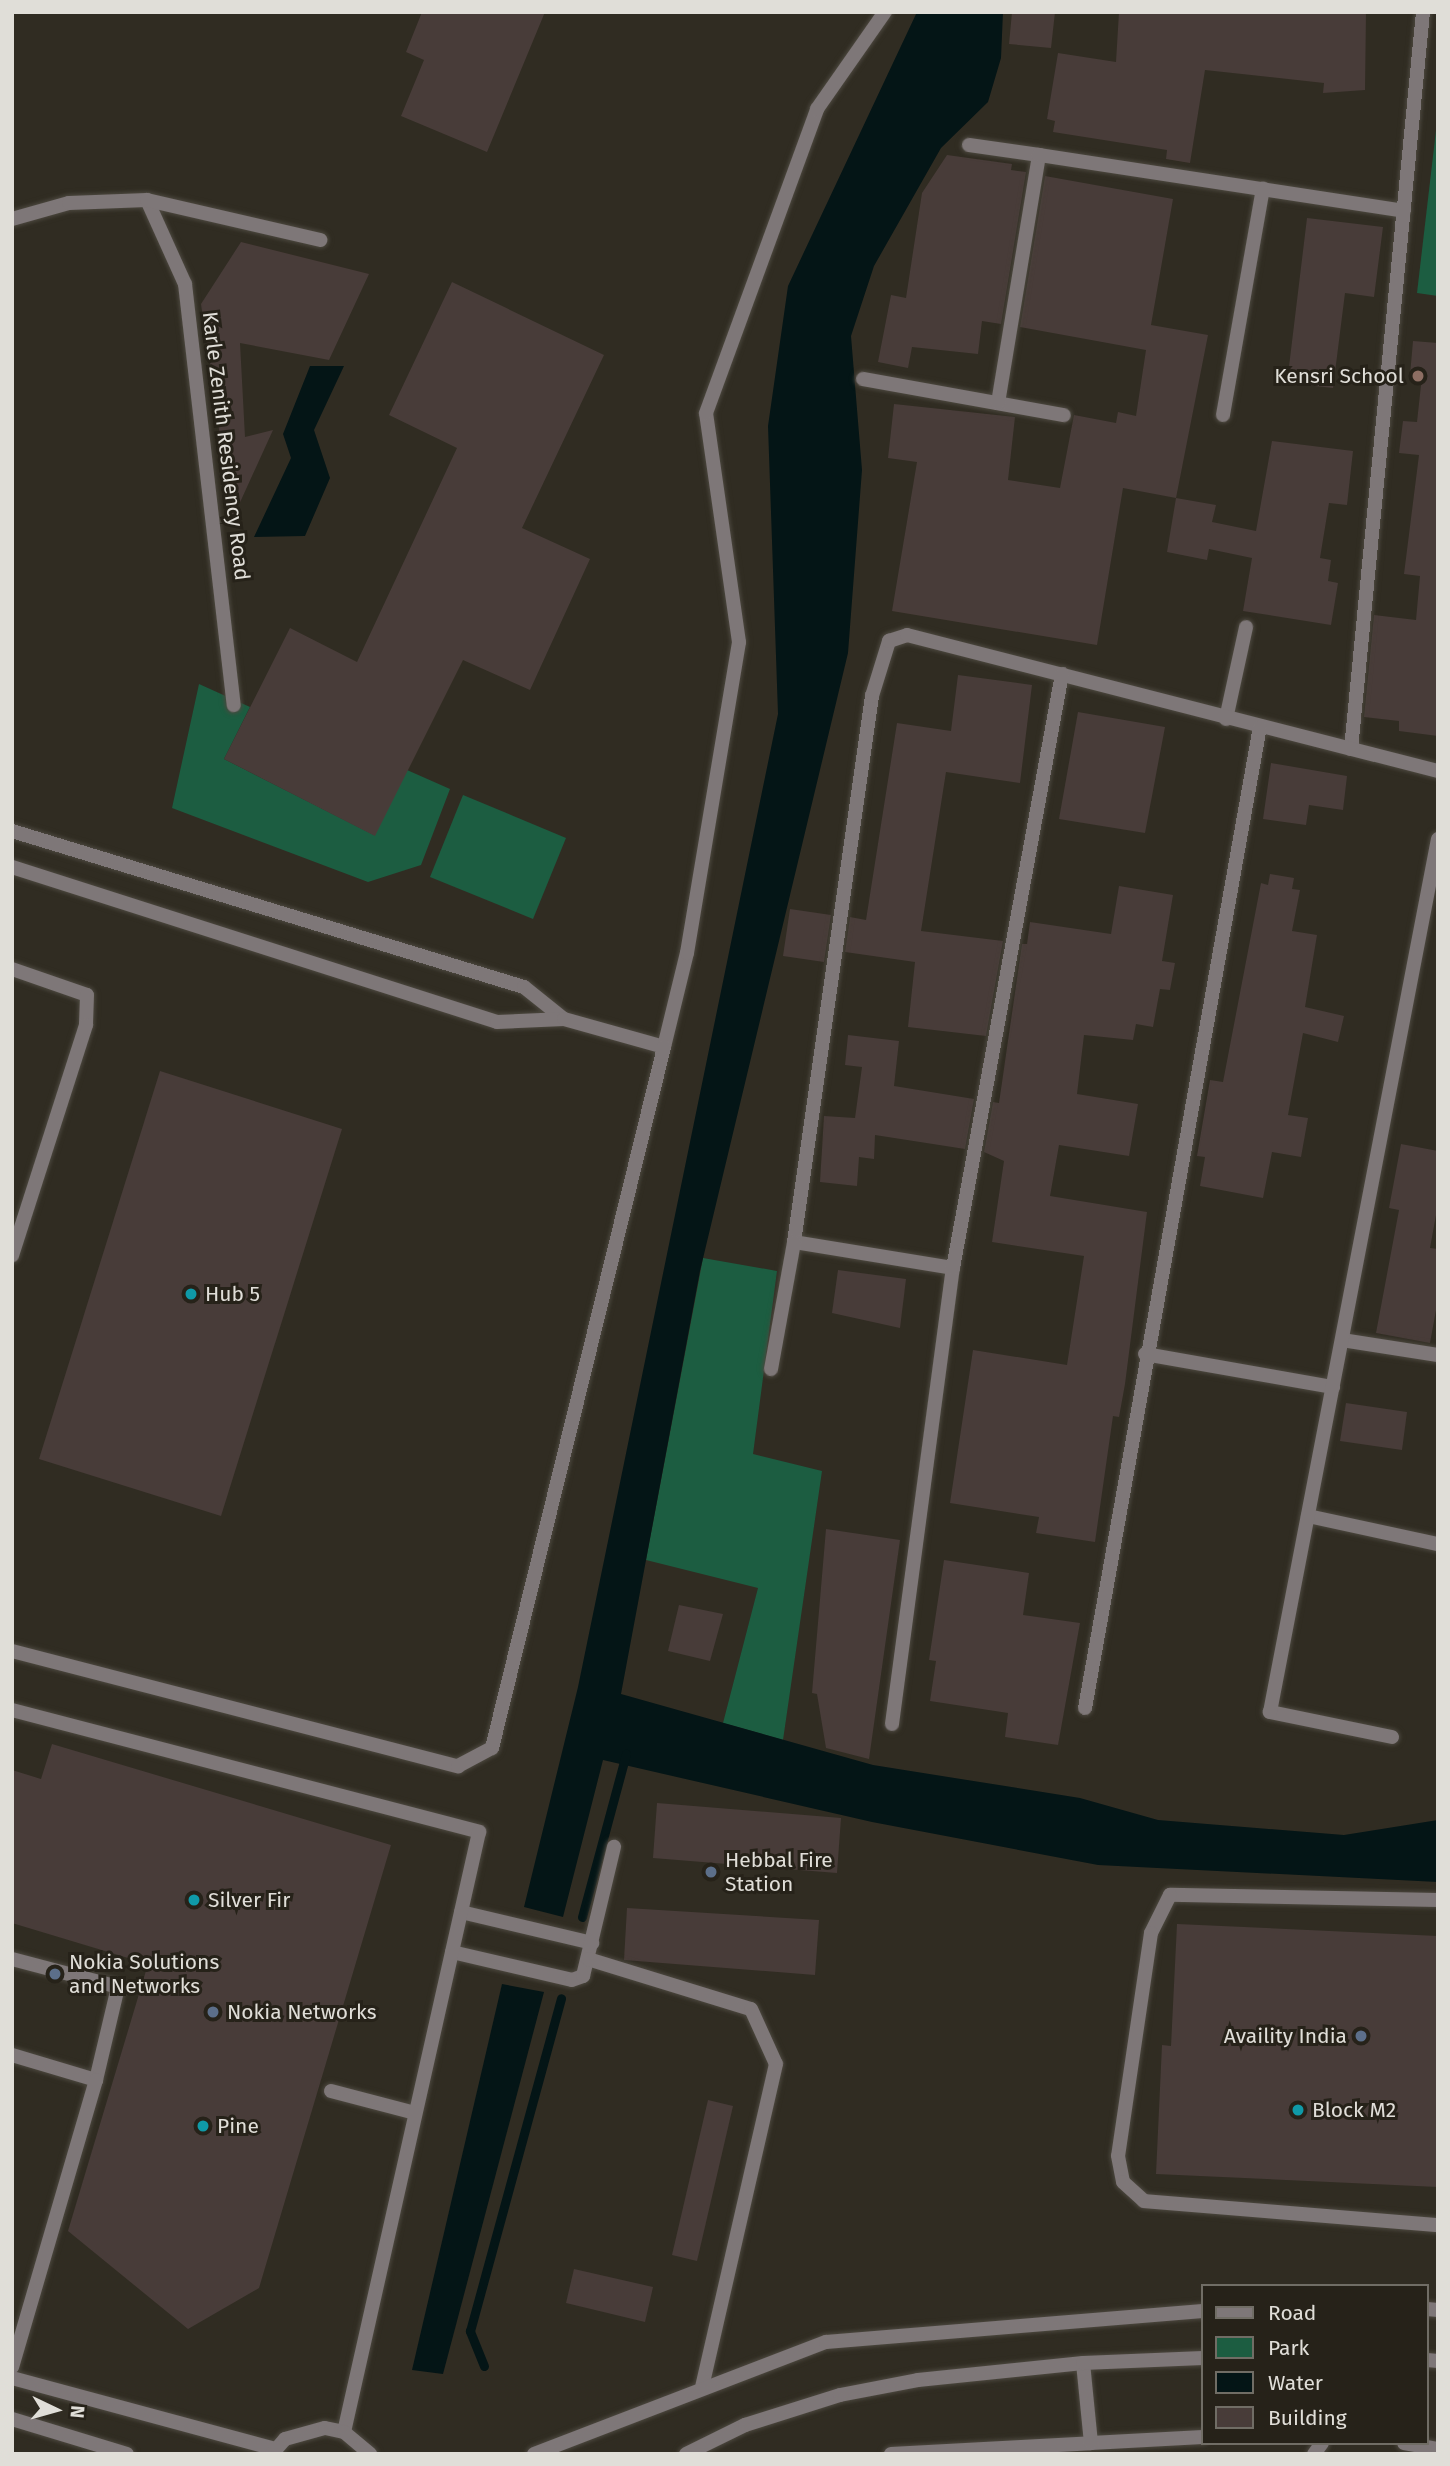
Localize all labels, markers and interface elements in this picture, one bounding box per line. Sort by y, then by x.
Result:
street label: Karle Zenith Residency Road [197,310,255,582]
place label: Kensri School [1274,363,1404,389]
marker: Kensri School [1410,368,1426,384]
place label: Hub 5 [205,1281,260,1307]
marker: Hub 5 [183,1286,199,1302]
place label: Hebbal Fire Station [725,1847,833,1897]
marker: Hebbal Fire Station [703,1864,719,1880]
place label: Silver Fir [208,1887,290,1913]
marker: Silver Fir [186,1892,202,1908]
place label: Nokia Solutions and Networks [69,1949,219,1999]
marker: Nokia Solutions and Networks [47,1966,63,1982]
place label: Nokia Networks [227,1999,377,2025]
marker: Nokia Networks [205,2004,221,2020]
place label: Availity India [1224,2023,1347,2049]
marker: Availity India [1353,2028,1369,2044]
place label: Block M2 [1312,2097,1396,2123]
marker: Block M2 [1290,2102,1306,2118]
place label: Pine [217,2113,259,2139]
marker: Pine [195,2118,211,2134]
legend [1202,2284,1429,2445]
text: Road [1268,2300,1316,2326]
text: Park [1268,2335,1309,2361]
text: Water [1268,2370,1323,2396]
north arrow [21,2375,91,2445]
text: N [65,2405,89,2419]
text: Building [1268,2405,1347,2431]

